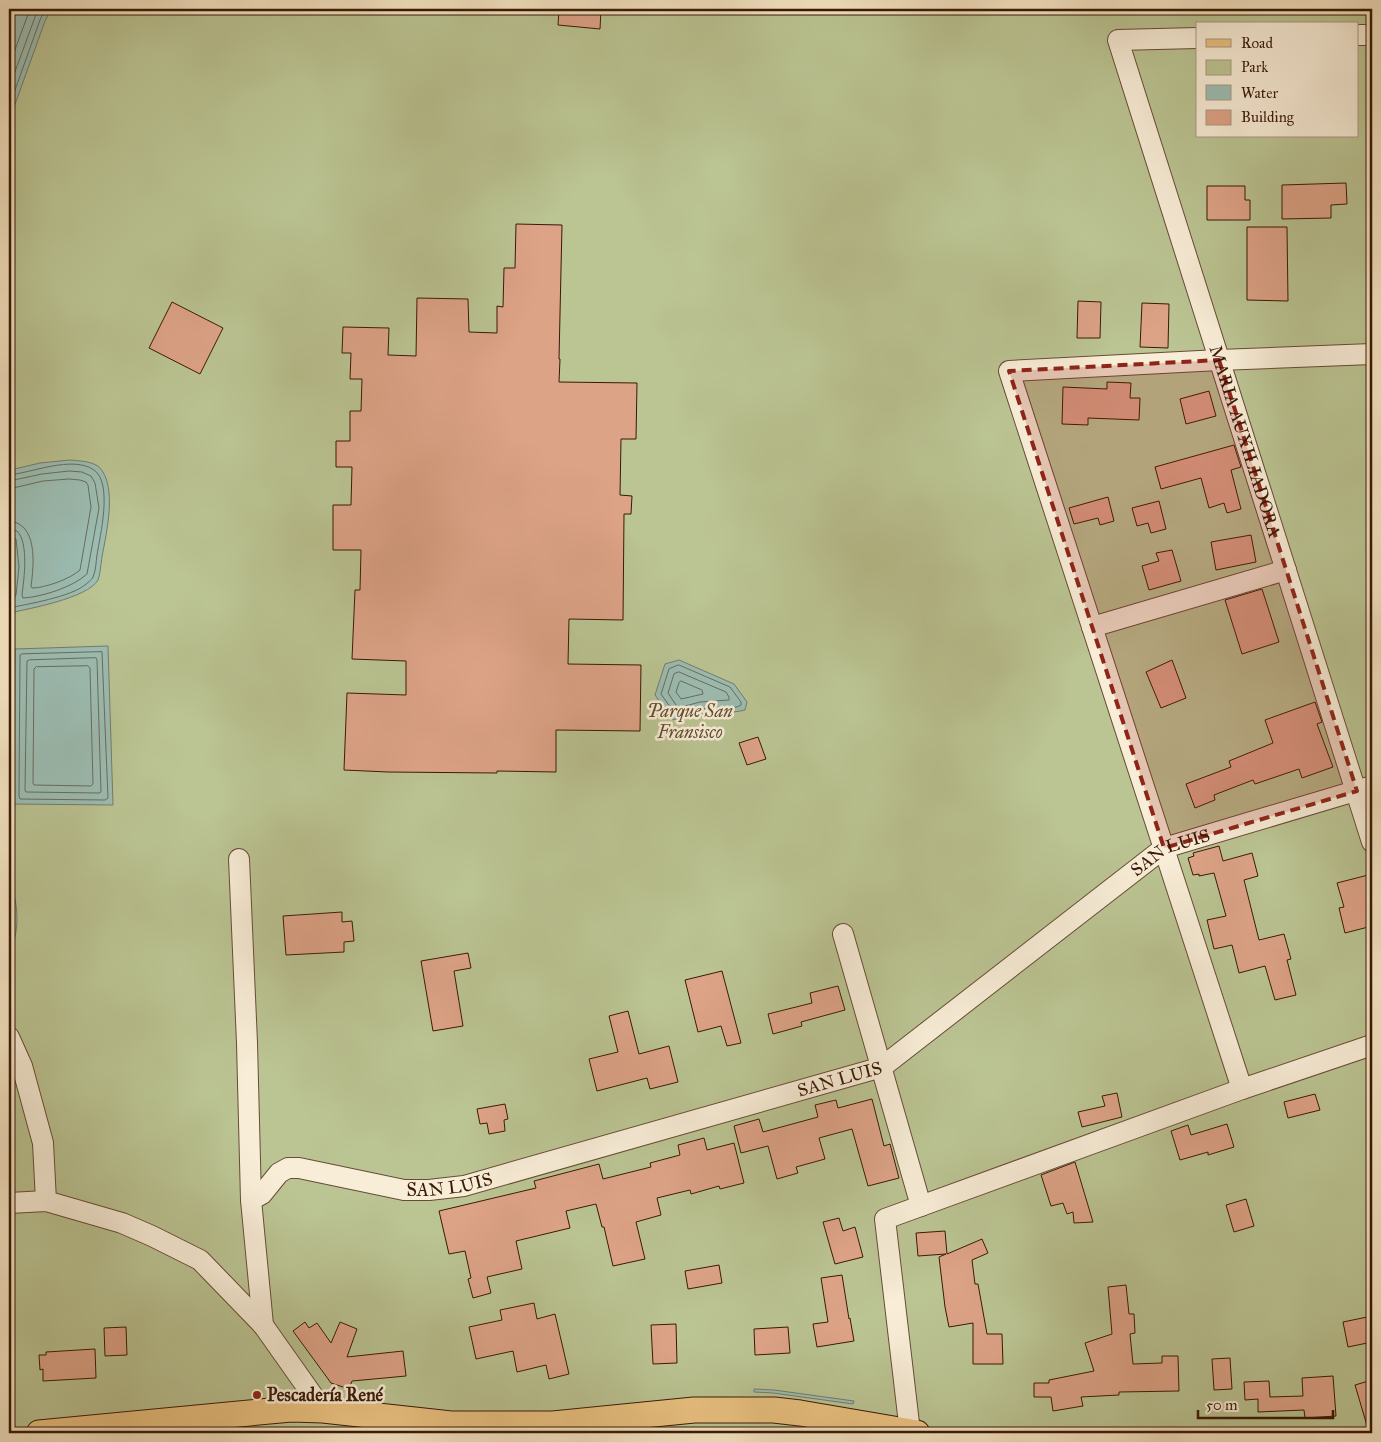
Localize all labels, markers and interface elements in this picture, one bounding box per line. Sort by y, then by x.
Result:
legend [1196,22,1358,138]
text: Road [1241,34,1273,52]
text: Park [1241,58,1268,76]
text: Water [1241,84,1278,102]
text: Building [1241,108,1295,126]
street label: MARIA AUXILIADORA [1204,343,1286,540]
park label: Parque San Fransisco [647,700,733,743]
street label: SAN LUIS [1126,824,1213,881]
street label: SAN LUIS [795,1057,885,1102]
street label: SAN LUIS [406,1167,495,1201]
place label: Pescadería René [267,1384,384,1406]
scale bar [1198,1387,1334,1419]
marker: Pescadería René [251,1389,263,1401]
text: 50 m [1206,1396,1238,1414]

